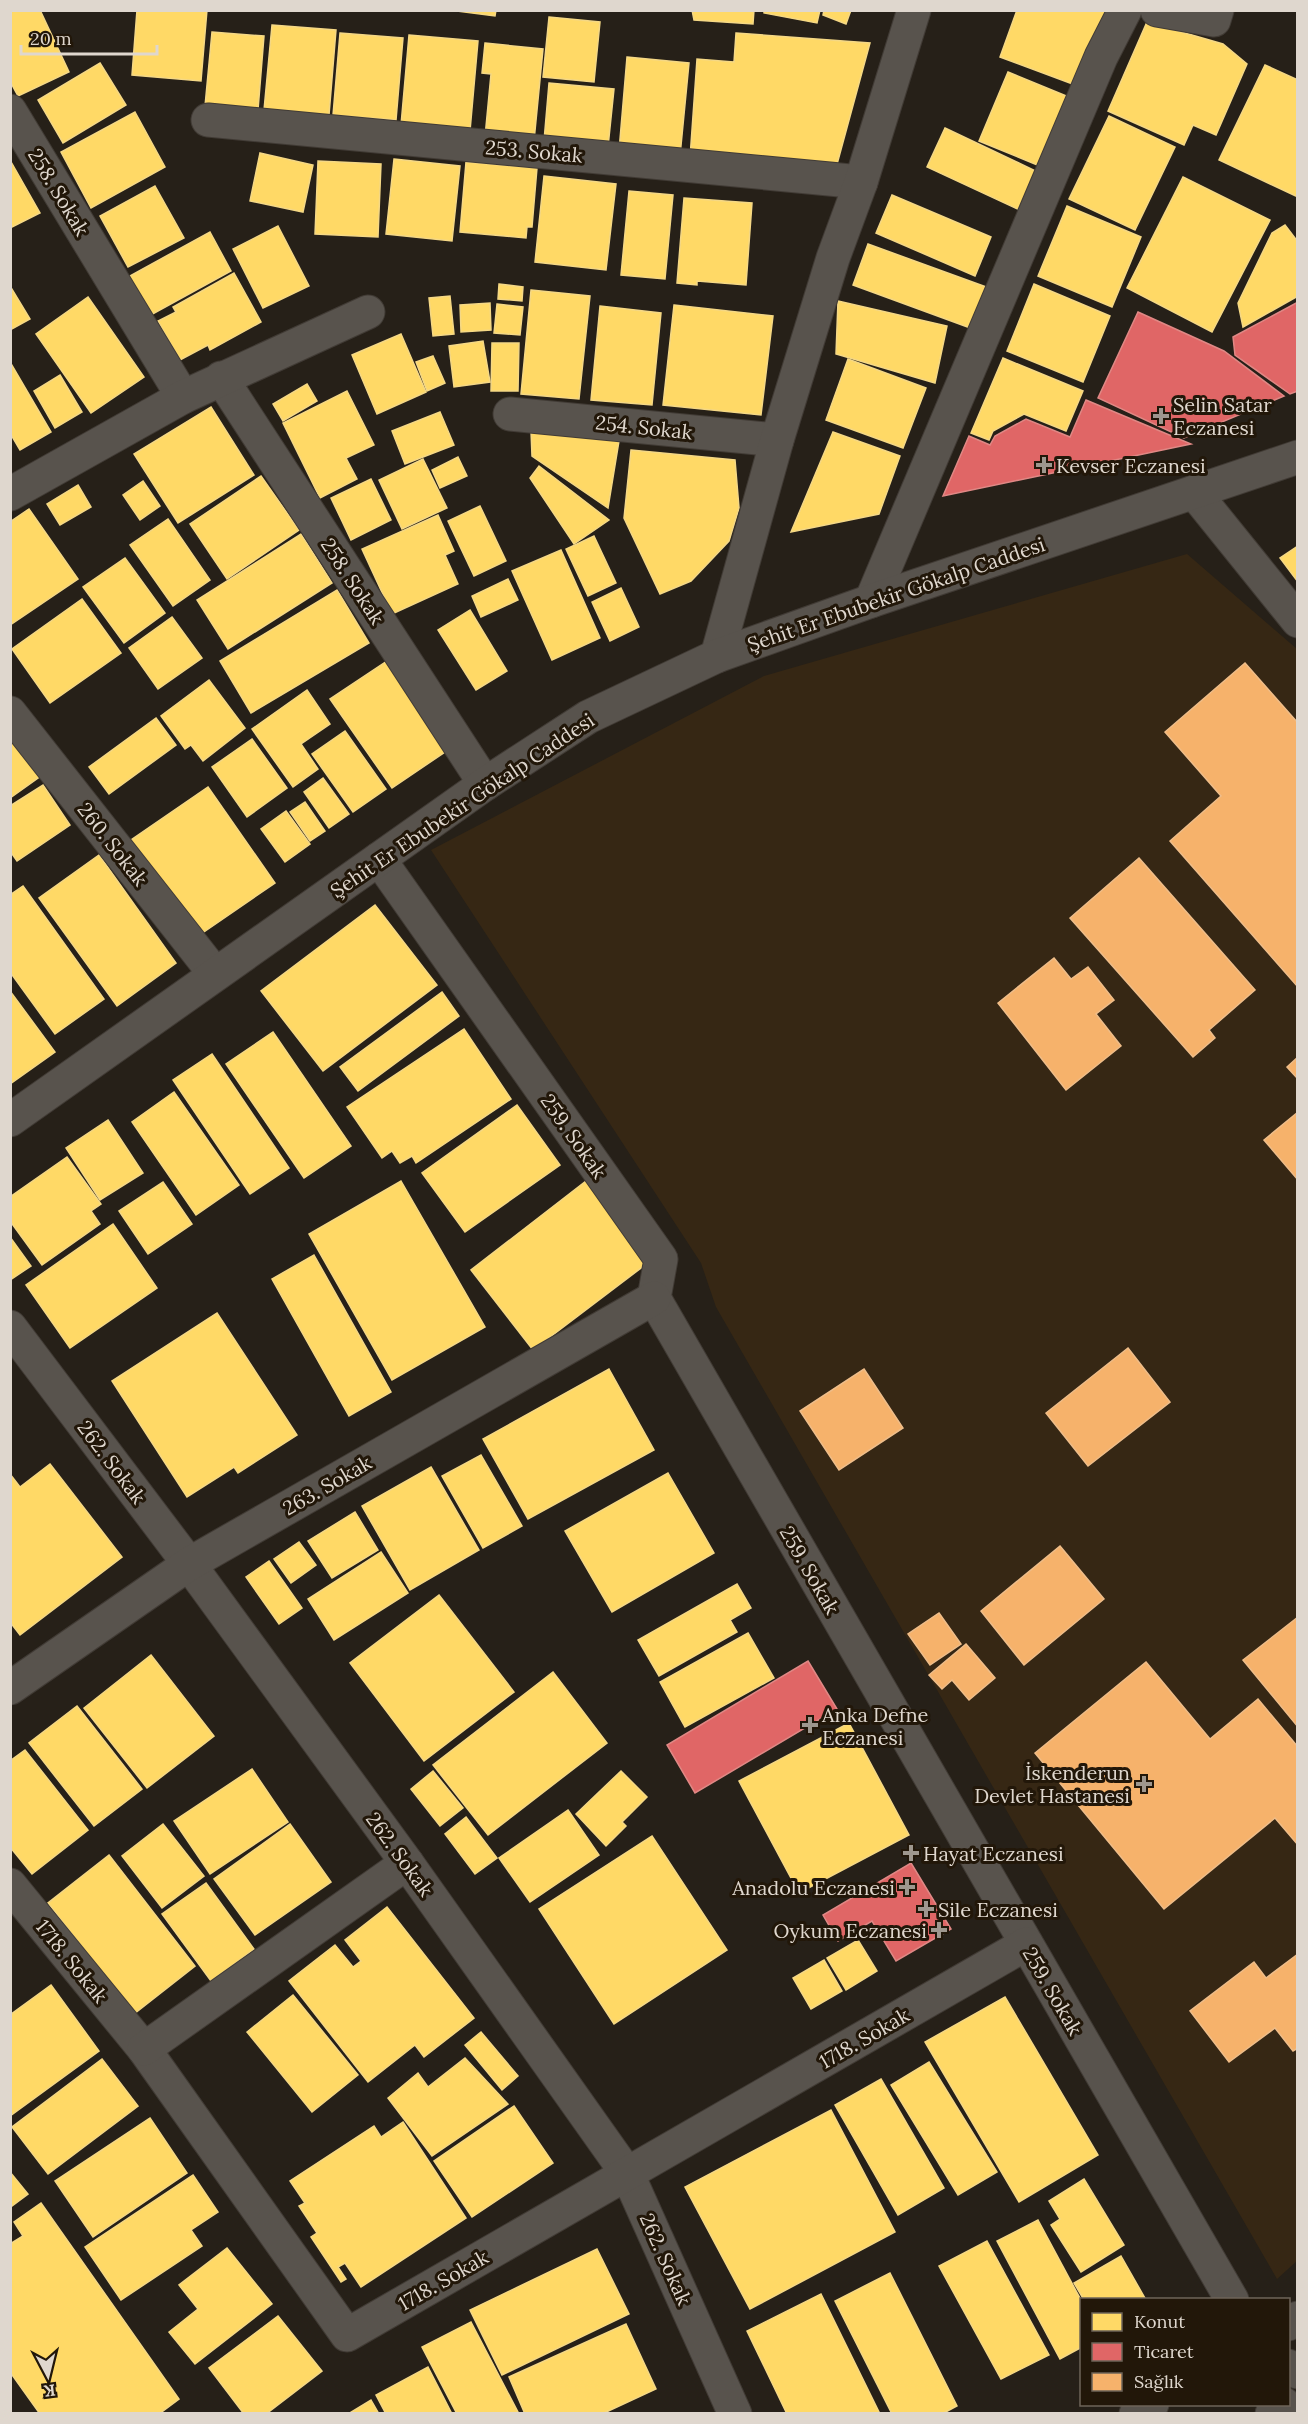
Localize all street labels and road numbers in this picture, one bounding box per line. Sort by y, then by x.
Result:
street label: 253. Sokak [484,134,584,168]
street label: 258. Sokak [23,144,95,241]
street label: 254. Sokak [594,409,694,445]
street label: Şehit Er Ebubekir Gökalp Caddesi [744,531,1048,657]
street label: 258. Sokak [316,533,390,629]
street label: Şehit Er Ebubekir Gökalp Caddesi [325,707,599,903]
street label: 260. Sokak [73,797,154,891]
street label: 259. Sokak [536,1089,612,1183]
street label: 262. Sokak [73,1415,152,1509]
street label: 263. Sokak [278,1449,376,1520]
street label: 259. Sokak [775,1521,845,1619]
street label: 262. Sokak [361,1807,439,1901]
street label: 1718. Sokak [31,1914,113,2008]
street label: 259. Sokak [1018,1942,1088,2040]
street label: 1718. Sokak [814,2002,914,2074]
street label: 262. Sokak [635,2209,697,2309]
street label: 1718. Sokak [393,2244,493,2316]

